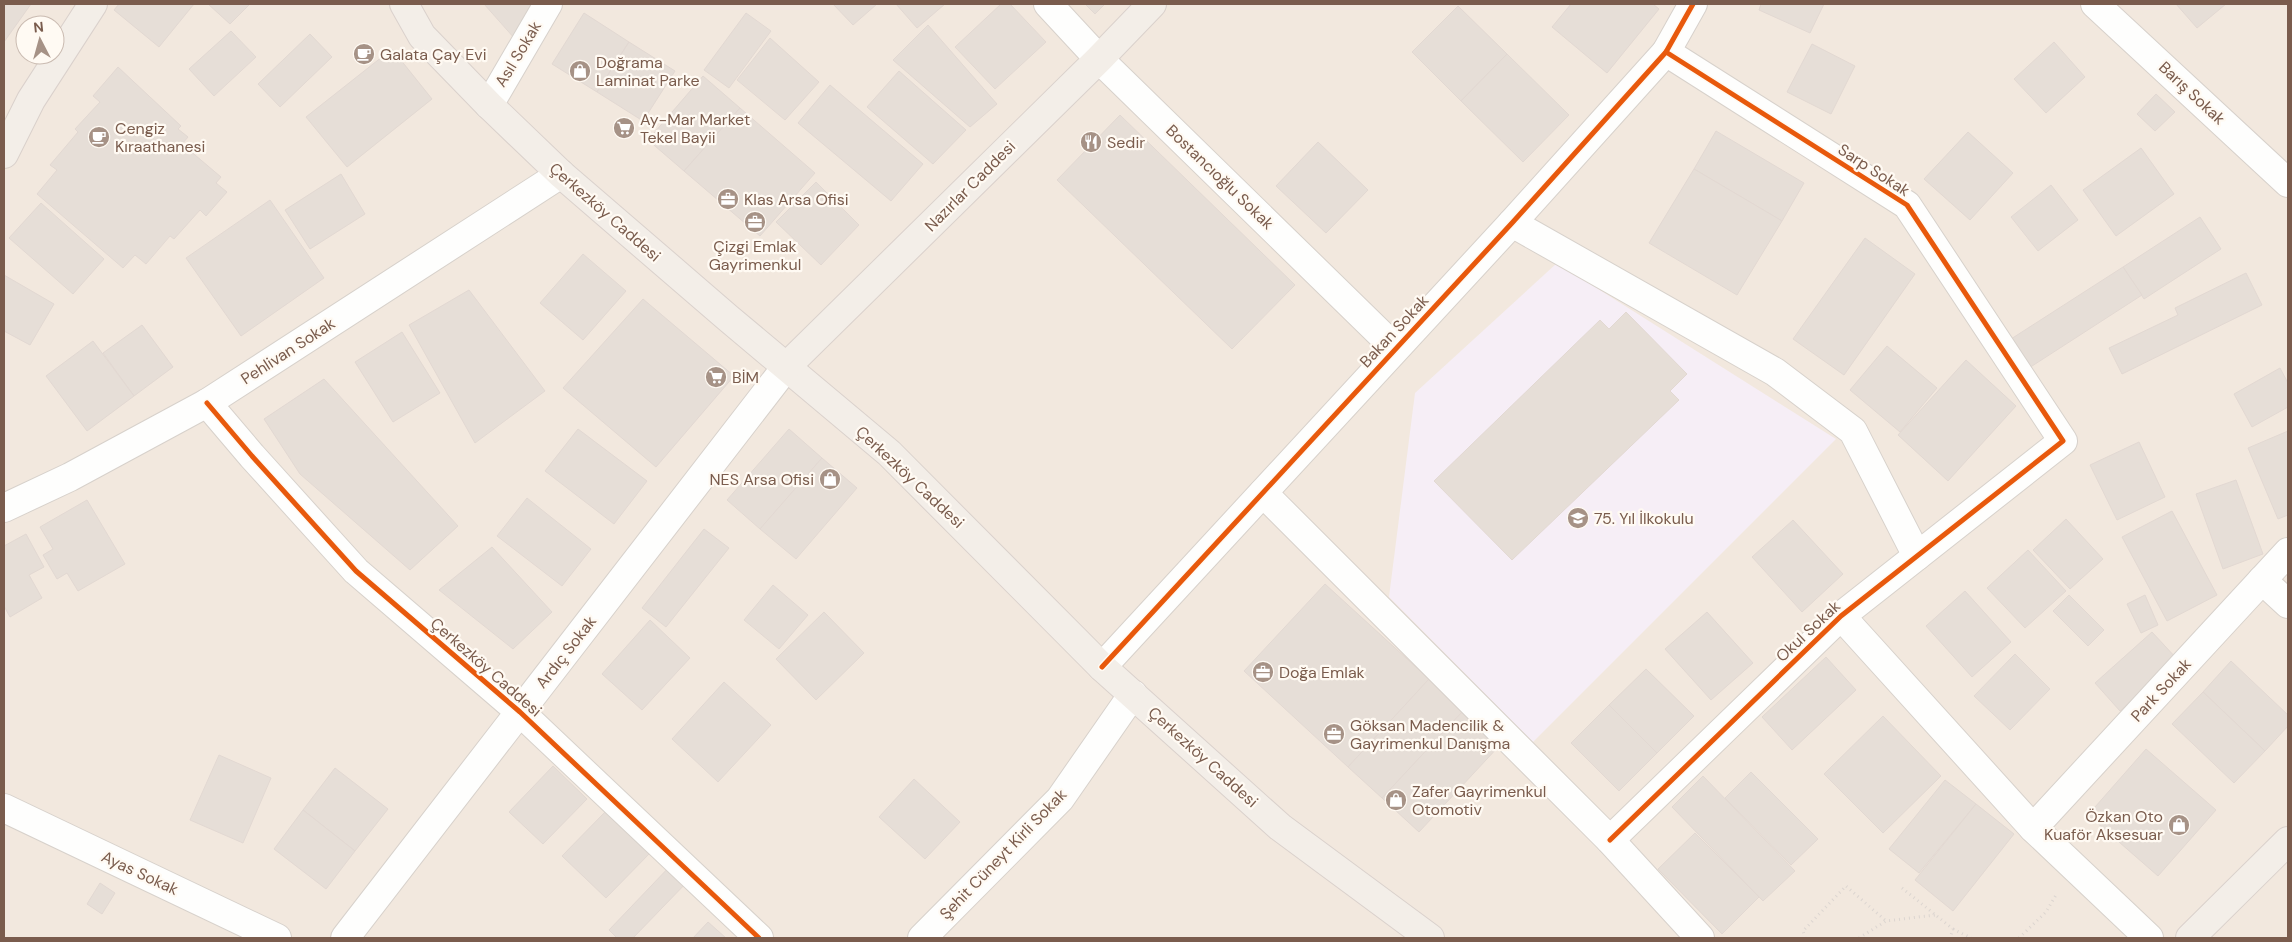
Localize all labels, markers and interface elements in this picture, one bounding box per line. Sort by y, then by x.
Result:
north arrow [15,15,65,65]
street label: Asıl Sokak [490,17,546,91]
text: N [33,18,45,37]
cafe icon: Galata Çay Evi [352,42,376,66]
place label: Galata Çay Evi [380,44,487,65]
place label: Doğrama Laminat Parke [596,52,700,91]
street label: Barış Sokak [2154,57,2230,129]
shop icon: Doğrama Laminat Parke [568,59,592,83]
place label: Ay-Mar Market Tekel Bayii [640,109,750,148]
supermarket icon: Ay-Mar Market Tekel Bayii [612,116,636,140]
place label: Cengiz Kıraathanesi [115,118,205,157]
street label: Bostancıoğlu Sokak [1162,120,1278,234]
cafe icon: Cengiz Kıraathanesi [87,125,111,149]
restaurant icon: Sedir [1079,130,1103,154]
place label: Sedir [1107,132,1145,153]
street label: Nazırlar Caddesi [920,136,1020,236]
street label: Sarp Sokak [1834,139,1914,201]
street label: Çerkezköy Caddesi [545,158,665,266]
office icon: Klas Arsa Ofisi [716,187,740,211]
place label: Klas Arsa Ofisi [744,189,849,210]
office icon: Çizgi Emlak Gayrimenkul [743,210,767,234]
place label: Çizgi Emlak Gayrimenkul [709,236,801,275]
street label: Bakan Sokak [1355,290,1433,372]
street label: Pehlivan Sokak [237,313,339,389]
supermarket icon: BİM [704,365,728,389]
place label: BİM [732,367,759,388]
street label: Çerkezköy Caddesi [851,421,969,533]
shop icon: NES Arsa Ofisi [818,467,842,491]
place label: NES Arsa Ofisi [710,469,814,490]
school or university icon: 75. Yıl İlkokulu [1566,506,1590,530]
place label: 75. Yıl İlkokulu [1594,508,1694,529]
street label: Okul Sokak [1771,596,1845,666]
street label: Ardıç Sokak [531,611,601,693]
street label: Çerkezköy Caddesi [426,613,546,721]
street label: Park Sokak [2126,654,2196,726]
office icon: Doğa Emlak [1251,660,1275,684]
place label: Doğa Emlak [1279,662,1365,683]
street label: Çerkezköy Caddesi [1144,702,1262,812]
place label: Göksan Madencilik & Gayrimenkul Danışma [1350,715,1510,754]
office icon: Göksan Madencilik & Gayrimenkul Danışma [1322,722,1346,746]
place label: Zafer Gayrimenkul Otomotiv [1412,781,1546,820]
street label: Şehit Cüneyt Kirli Sokak [935,784,1071,924]
shop icon: Zafer Gayrimenkul Otomotiv [1384,788,1408,812]
place label: Özkan Oto Kuaför Aksesuar [2044,806,2163,845]
shop icon: Özkan Oto Kuaför Aksesuar [2167,813,2191,837]
street label: Ayas Sokak [98,846,182,900]

